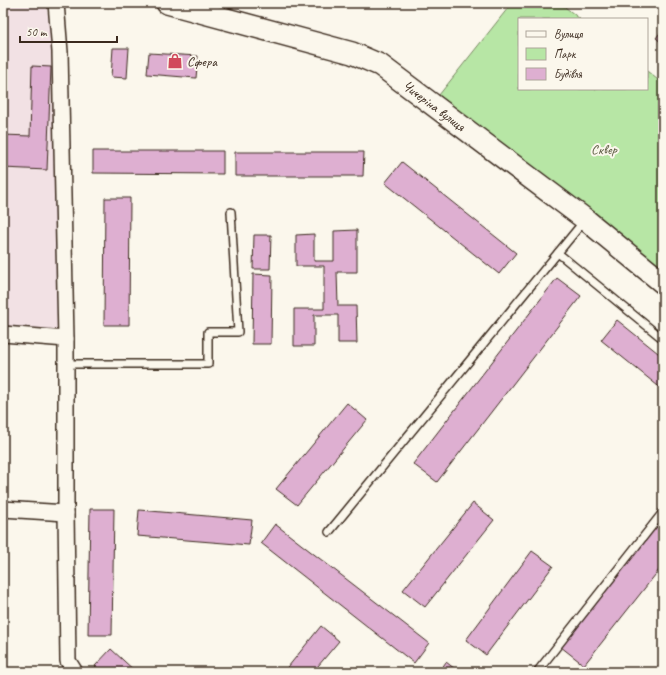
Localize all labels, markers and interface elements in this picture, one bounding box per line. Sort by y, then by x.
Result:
scale bar [20,18,117,44]
legend [518,18,648,90]
text: 50 m [26,24,48,40]
text: Вулиця [554,26,583,42]
text: Парк [554,46,577,62]
shop icon: Сфера [166,52,184,70]
place label: Сфера [187,53,218,70]
text: Будівля [554,66,583,82]
street label: Чичеріна вулиця [399,77,469,136]
park label: Сквер [591,141,618,158]

